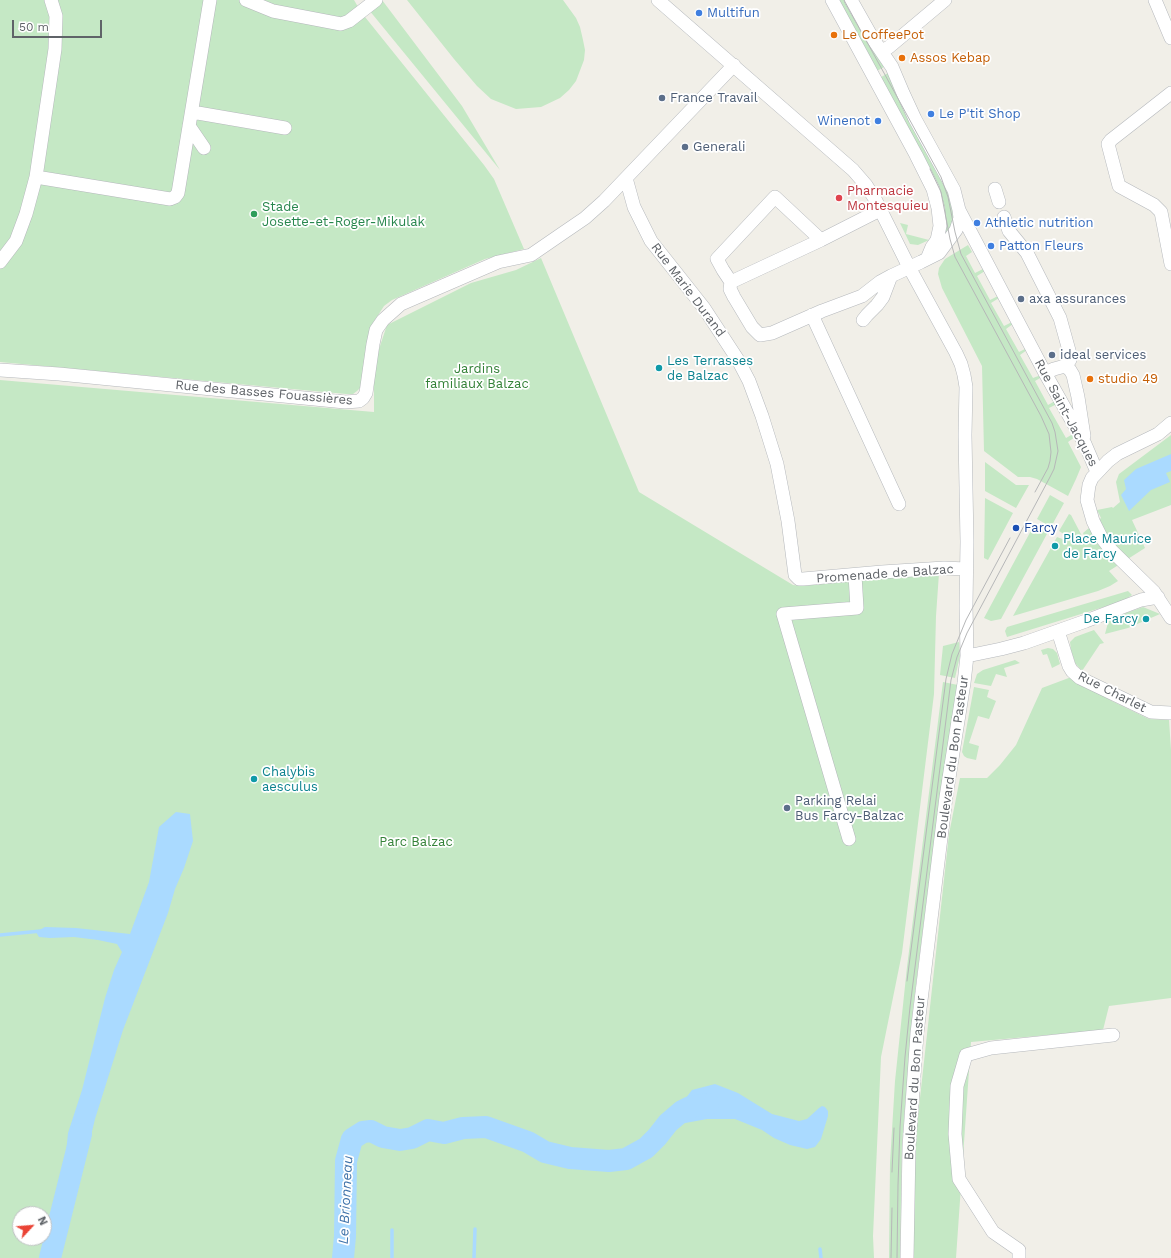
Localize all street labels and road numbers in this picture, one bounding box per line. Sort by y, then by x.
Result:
street label: Rue Marie Durand [648,240,728,340]
street label: Rue Saint-Jacques [1031,357,1101,469]
street label: Rue des Basses Fouassières [175,377,353,409]
street label: Promenade de Balzac [816,561,954,587]
street label: Rue Charlet [1075,668,1149,716]
street label: Boulevard du Bon Pasteur [934,674,972,840]
street label: Boulevard du Bon Pasteur [901,995,929,1161]

